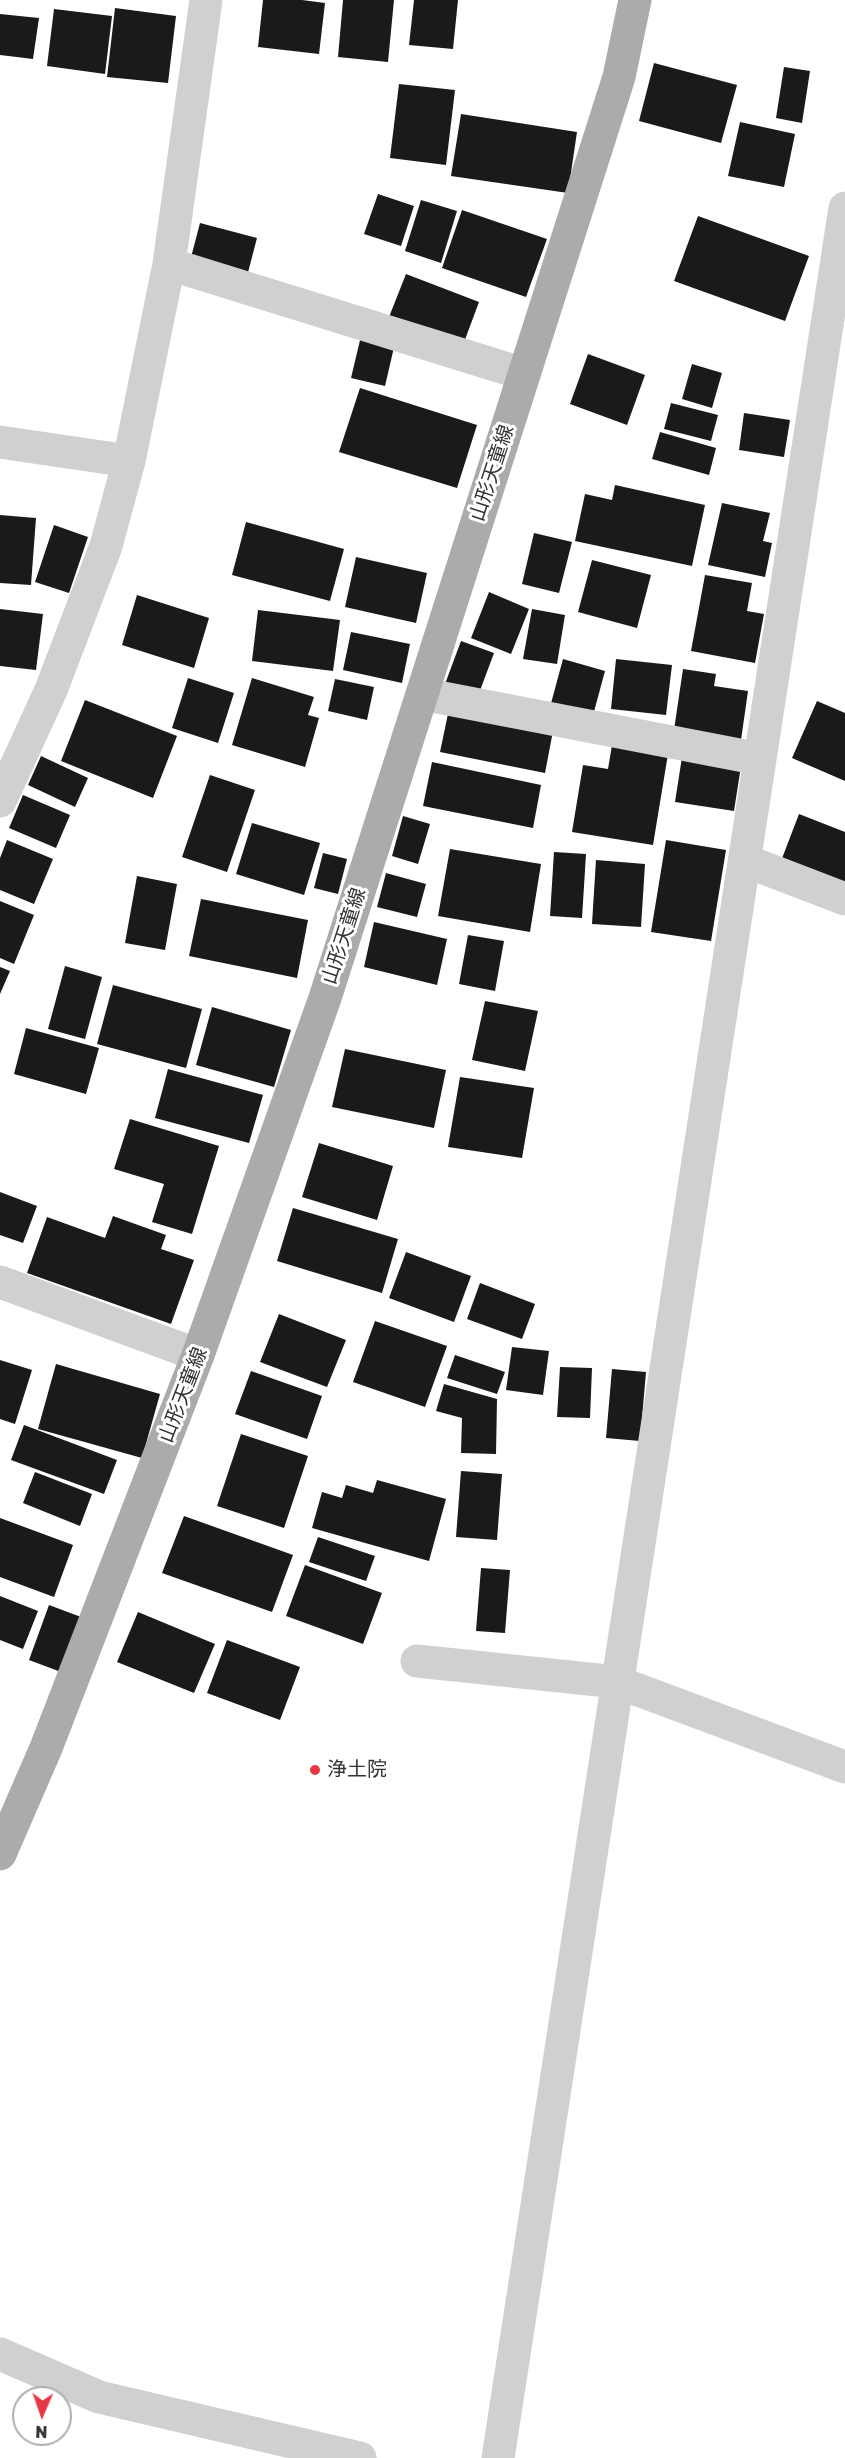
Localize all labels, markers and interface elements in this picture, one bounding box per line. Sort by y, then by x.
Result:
street label: 山形天童線 [465,422,519,524]
street label: 山形天童線 [317,885,371,987]
street label: 山形天童線 [154,1344,212,1446]
place label: 浄土院 [327,1758,387,1782]
marker: 浄土院 [308,1763,322,1777]
north arrow [12,2386,72,2446]
text: N [35,2422,48,2442]

